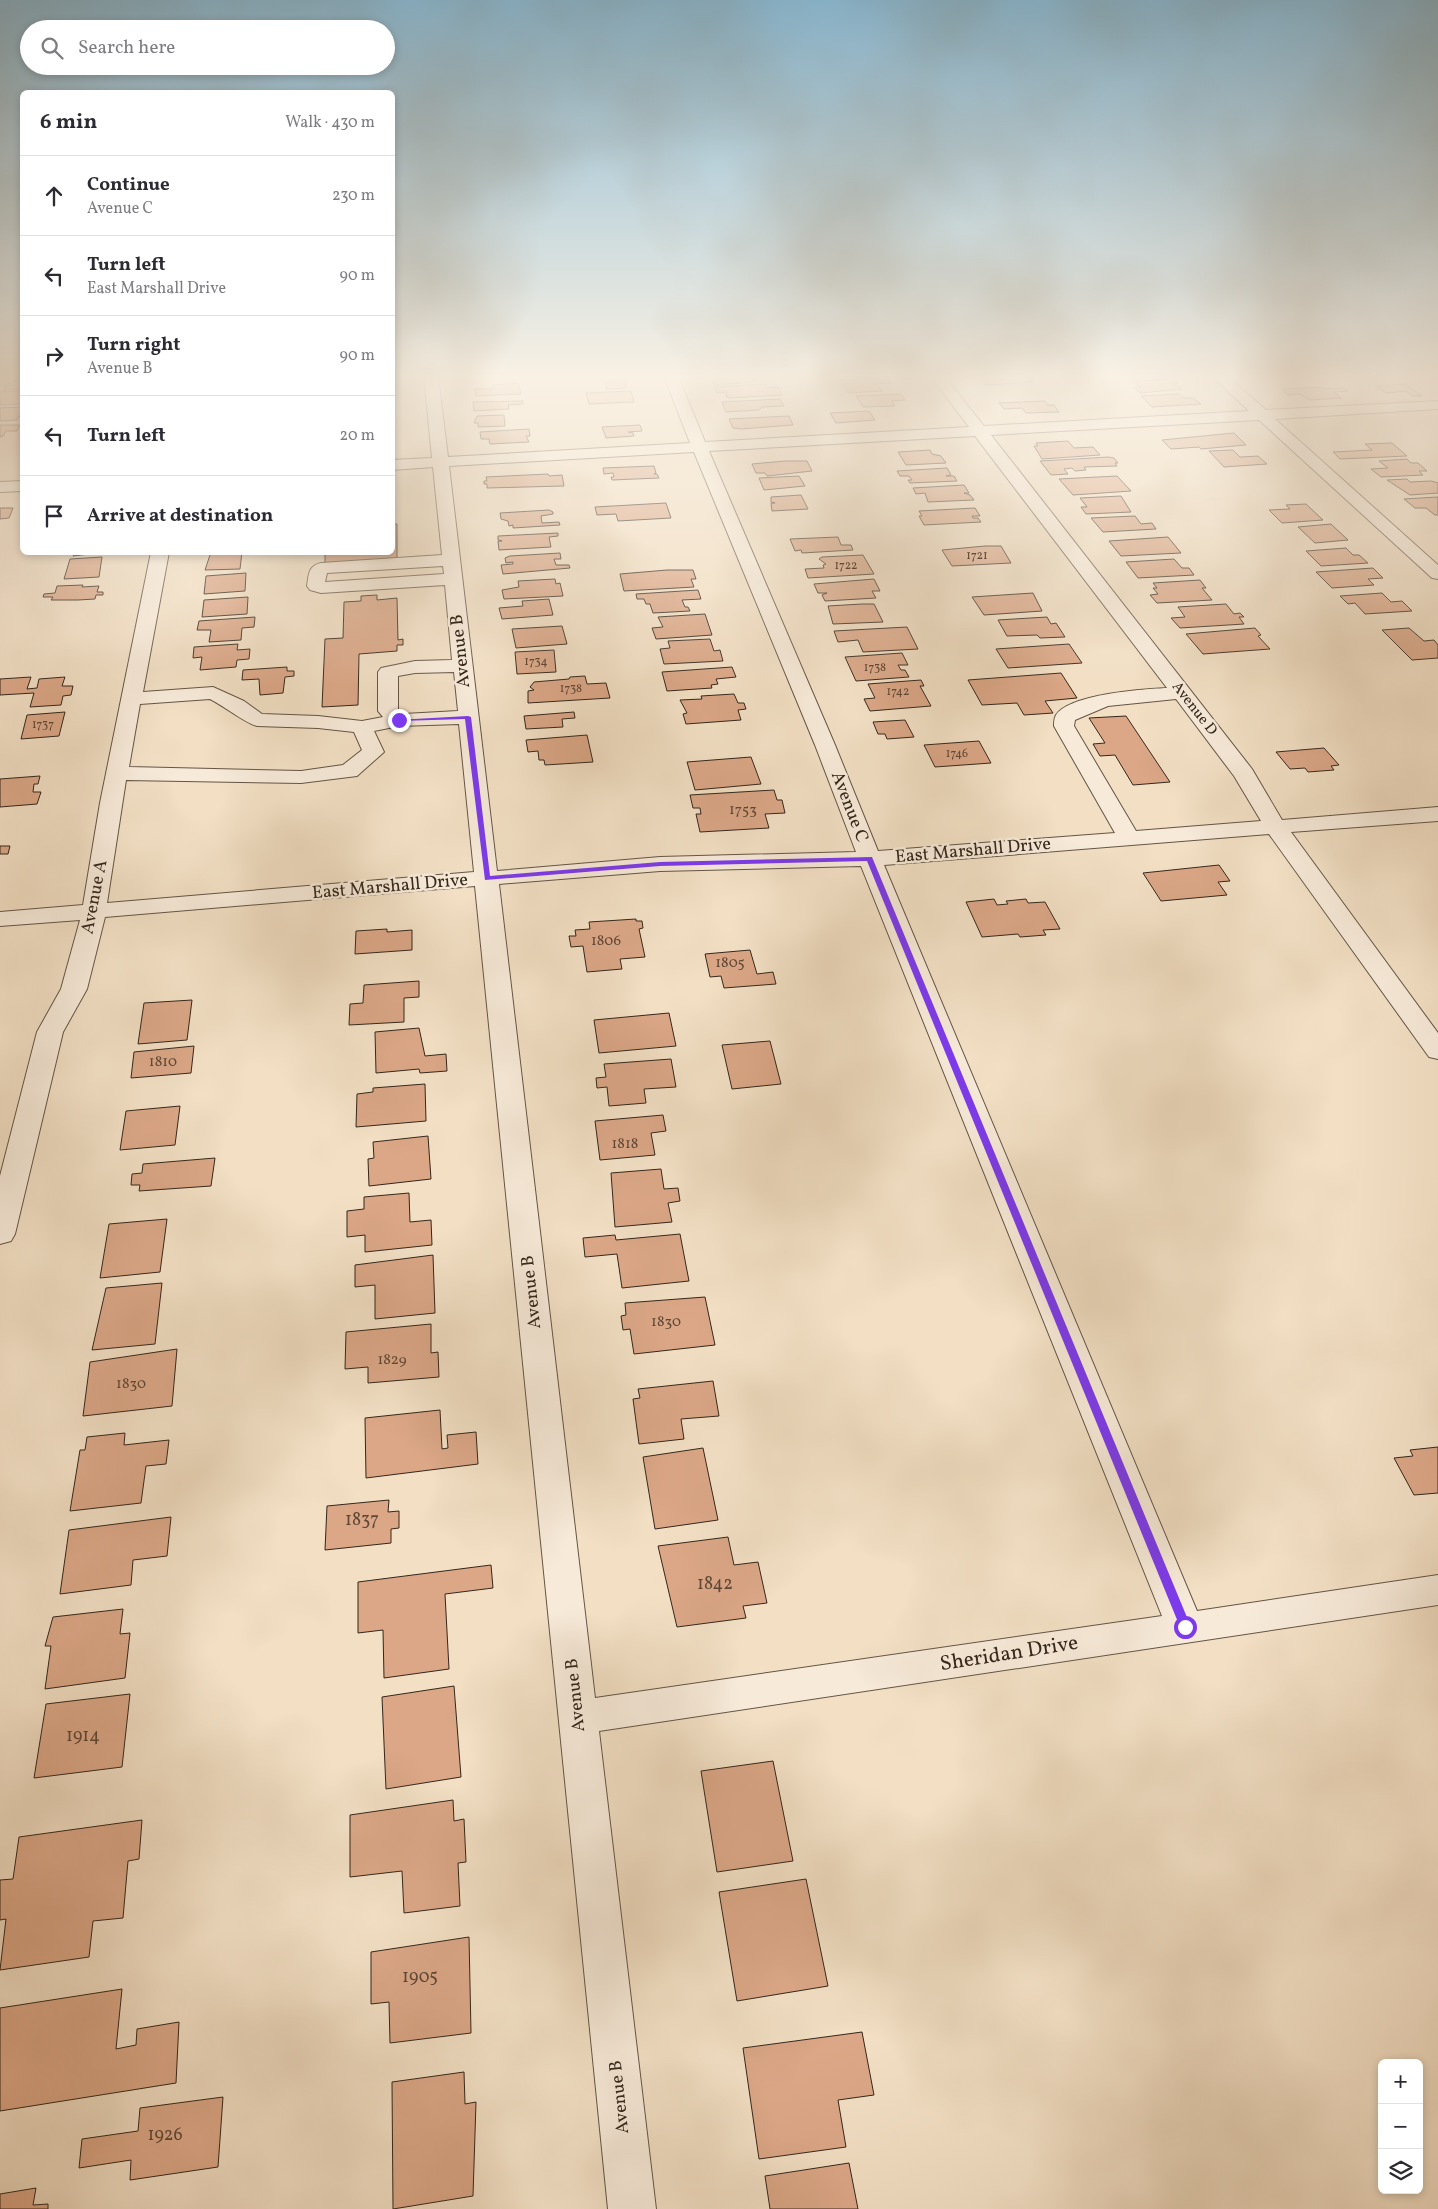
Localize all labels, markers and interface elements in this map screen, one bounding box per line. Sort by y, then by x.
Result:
search box [20,20,395,75]
icon: search [38,34,66,62]
text: Search here [78,35,175,61]
text: 6 min [40,108,97,137]
text: Walk · 430 m [285,112,375,134]
text: Continue [87,172,170,198]
icon: ahead [40,182,68,210]
text: 230 m [332,185,375,207]
text: Avenue C [87,198,153,220]
text: Turn left [87,252,166,278]
icon: left [40,262,68,290]
text: 90 m [339,265,375,287]
text: East Marshall Drive [87,278,226,300]
text: Turn right [87,332,180,358]
icon: right [40,342,68,370]
text: 90 m [339,345,375,367]
text: Avenue B [87,358,153,380]
icon: left [40,422,68,450]
text: Turn left [87,423,166,449]
text: 20 m [340,425,375,447]
icon: arrive [40,502,68,530]
text: Arrive at destination [87,503,273,529]
house number: 1721 [966,548,988,564]
house number: 1722 [834,558,858,574]
street label: Avenue B [445,613,477,689]
house number: 1734 [524,654,548,670]
house number: 1738 [864,660,886,676]
street label: Avenue D [1166,678,1222,740]
house number: 1738 [560,681,582,697]
house number: 1742 [887,684,909,700]
route end [388,709,411,732]
house number: 1737 [32,717,54,733]
house number: 1746 [946,746,968,762]
street label: Avenue C [824,768,874,846]
house number: 1753 [729,800,757,821]
street label: East Marshall Drive [894,832,1052,870]
street label: Avenue A [76,857,115,936]
street label: East Marshall Drive [311,868,469,906]
house number: 1806 [591,931,621,952]
house number: 1805 [715,953,745,974]
house number: 1810 [149,1052,177,1073]
house number: 1818 [612,1134,638,1155]
street label: Avenue B [516,1254,548,1330]
house number: 1830 [651,1312,681,1333]
house number: 1829 [377,1350,407,1371]
house number: 1830 [116,1374,146,1395]
house number: 1837 [345,1508,379,1533]
house number: 1842 [697,1572,733,1597]
route start [1174,1616,1197,1639]
street label: Sheridan Drive [938,1629,1080,1679]
street label: Avenue B [560,1657,592,1733]
house number: 1914 [66,1724,100,1749]
house number: 1905 [402,1965,438,1990]
street label: Avenue B [604,2059,636,2135]
map controls [1378,2059,1423,2194]
button: + [1378,2059,1423,2104]
button: − [1378,2104,1423,2149]
house number: 1926 [147,2123,183,2148]
button: layers [1378,2149,1423,2194]

